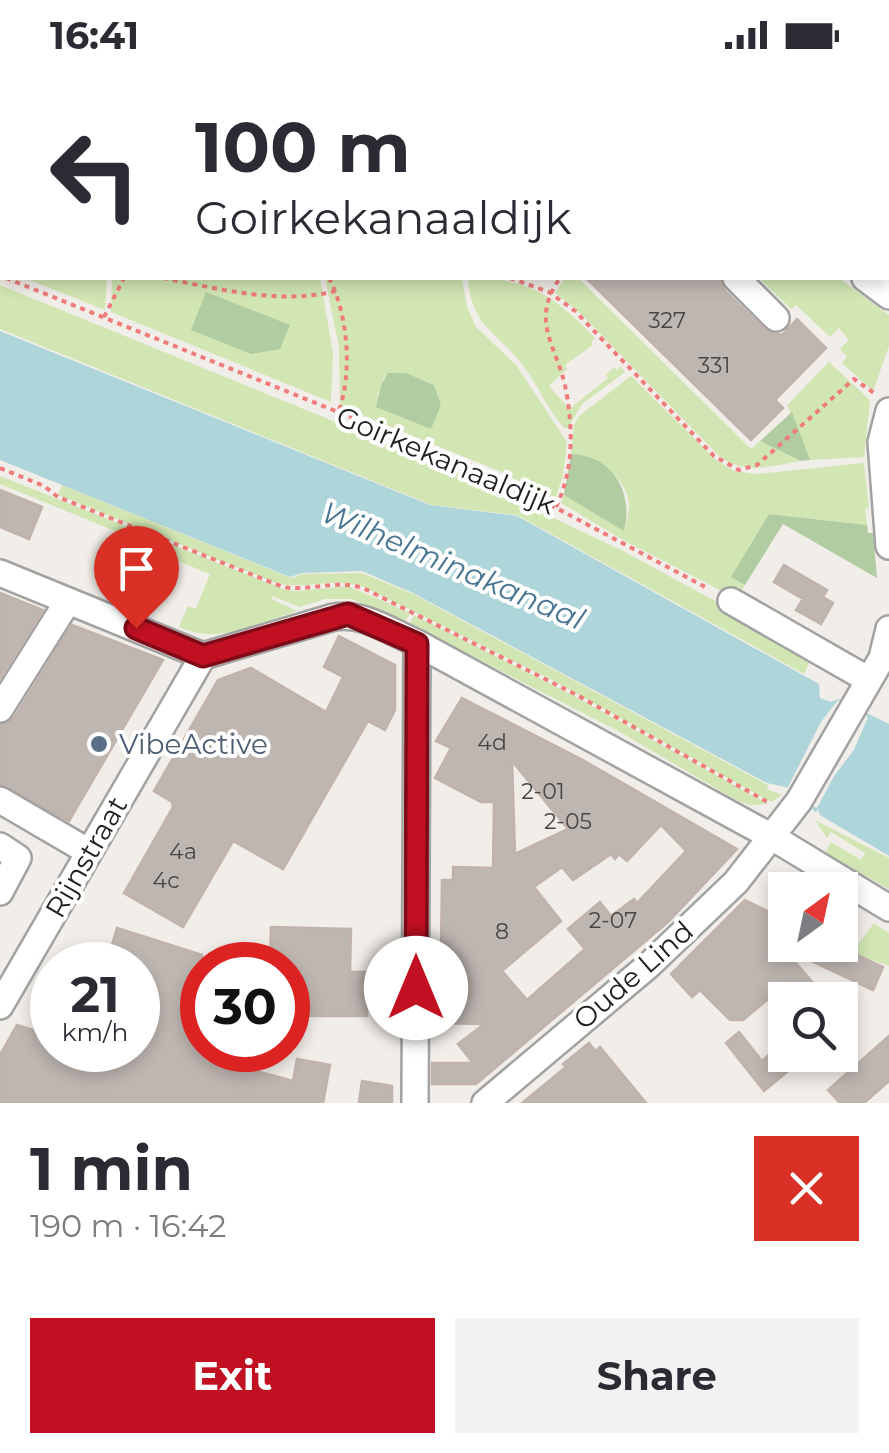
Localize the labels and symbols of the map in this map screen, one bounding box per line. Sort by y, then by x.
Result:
house number: 327 [648,307,686,334]
house number: 331 [698,352,730,379]
street label: Goirkekanaaldijk [332,399,561,522]
water label: Wilhelminakanaal [316,493,590,638]
pin [94,526,179,629]
place label: VibeActive [119,727,268,761]
house number: 4d [477,729,507,756]
marker: VibeActive [88,733,110,755]
house number: 2-01 [521,778,565,805]
street label: Rijnstraat [38,791,134,923]
house number: 2-05 [544,808,592,835]
house number: 4a [169,838,197,865]
house number: 4c [152,867,180,894]
north arrow [768,872,858,962]
house number: 2-07 [589,907,637,934]
street label: Oude Lind [566,914,700,1036]
house number: 8 [495,918,509,945]
position arrow [364,936,468,1040]
speed limit sign: 30 [180,942,310,1072]

